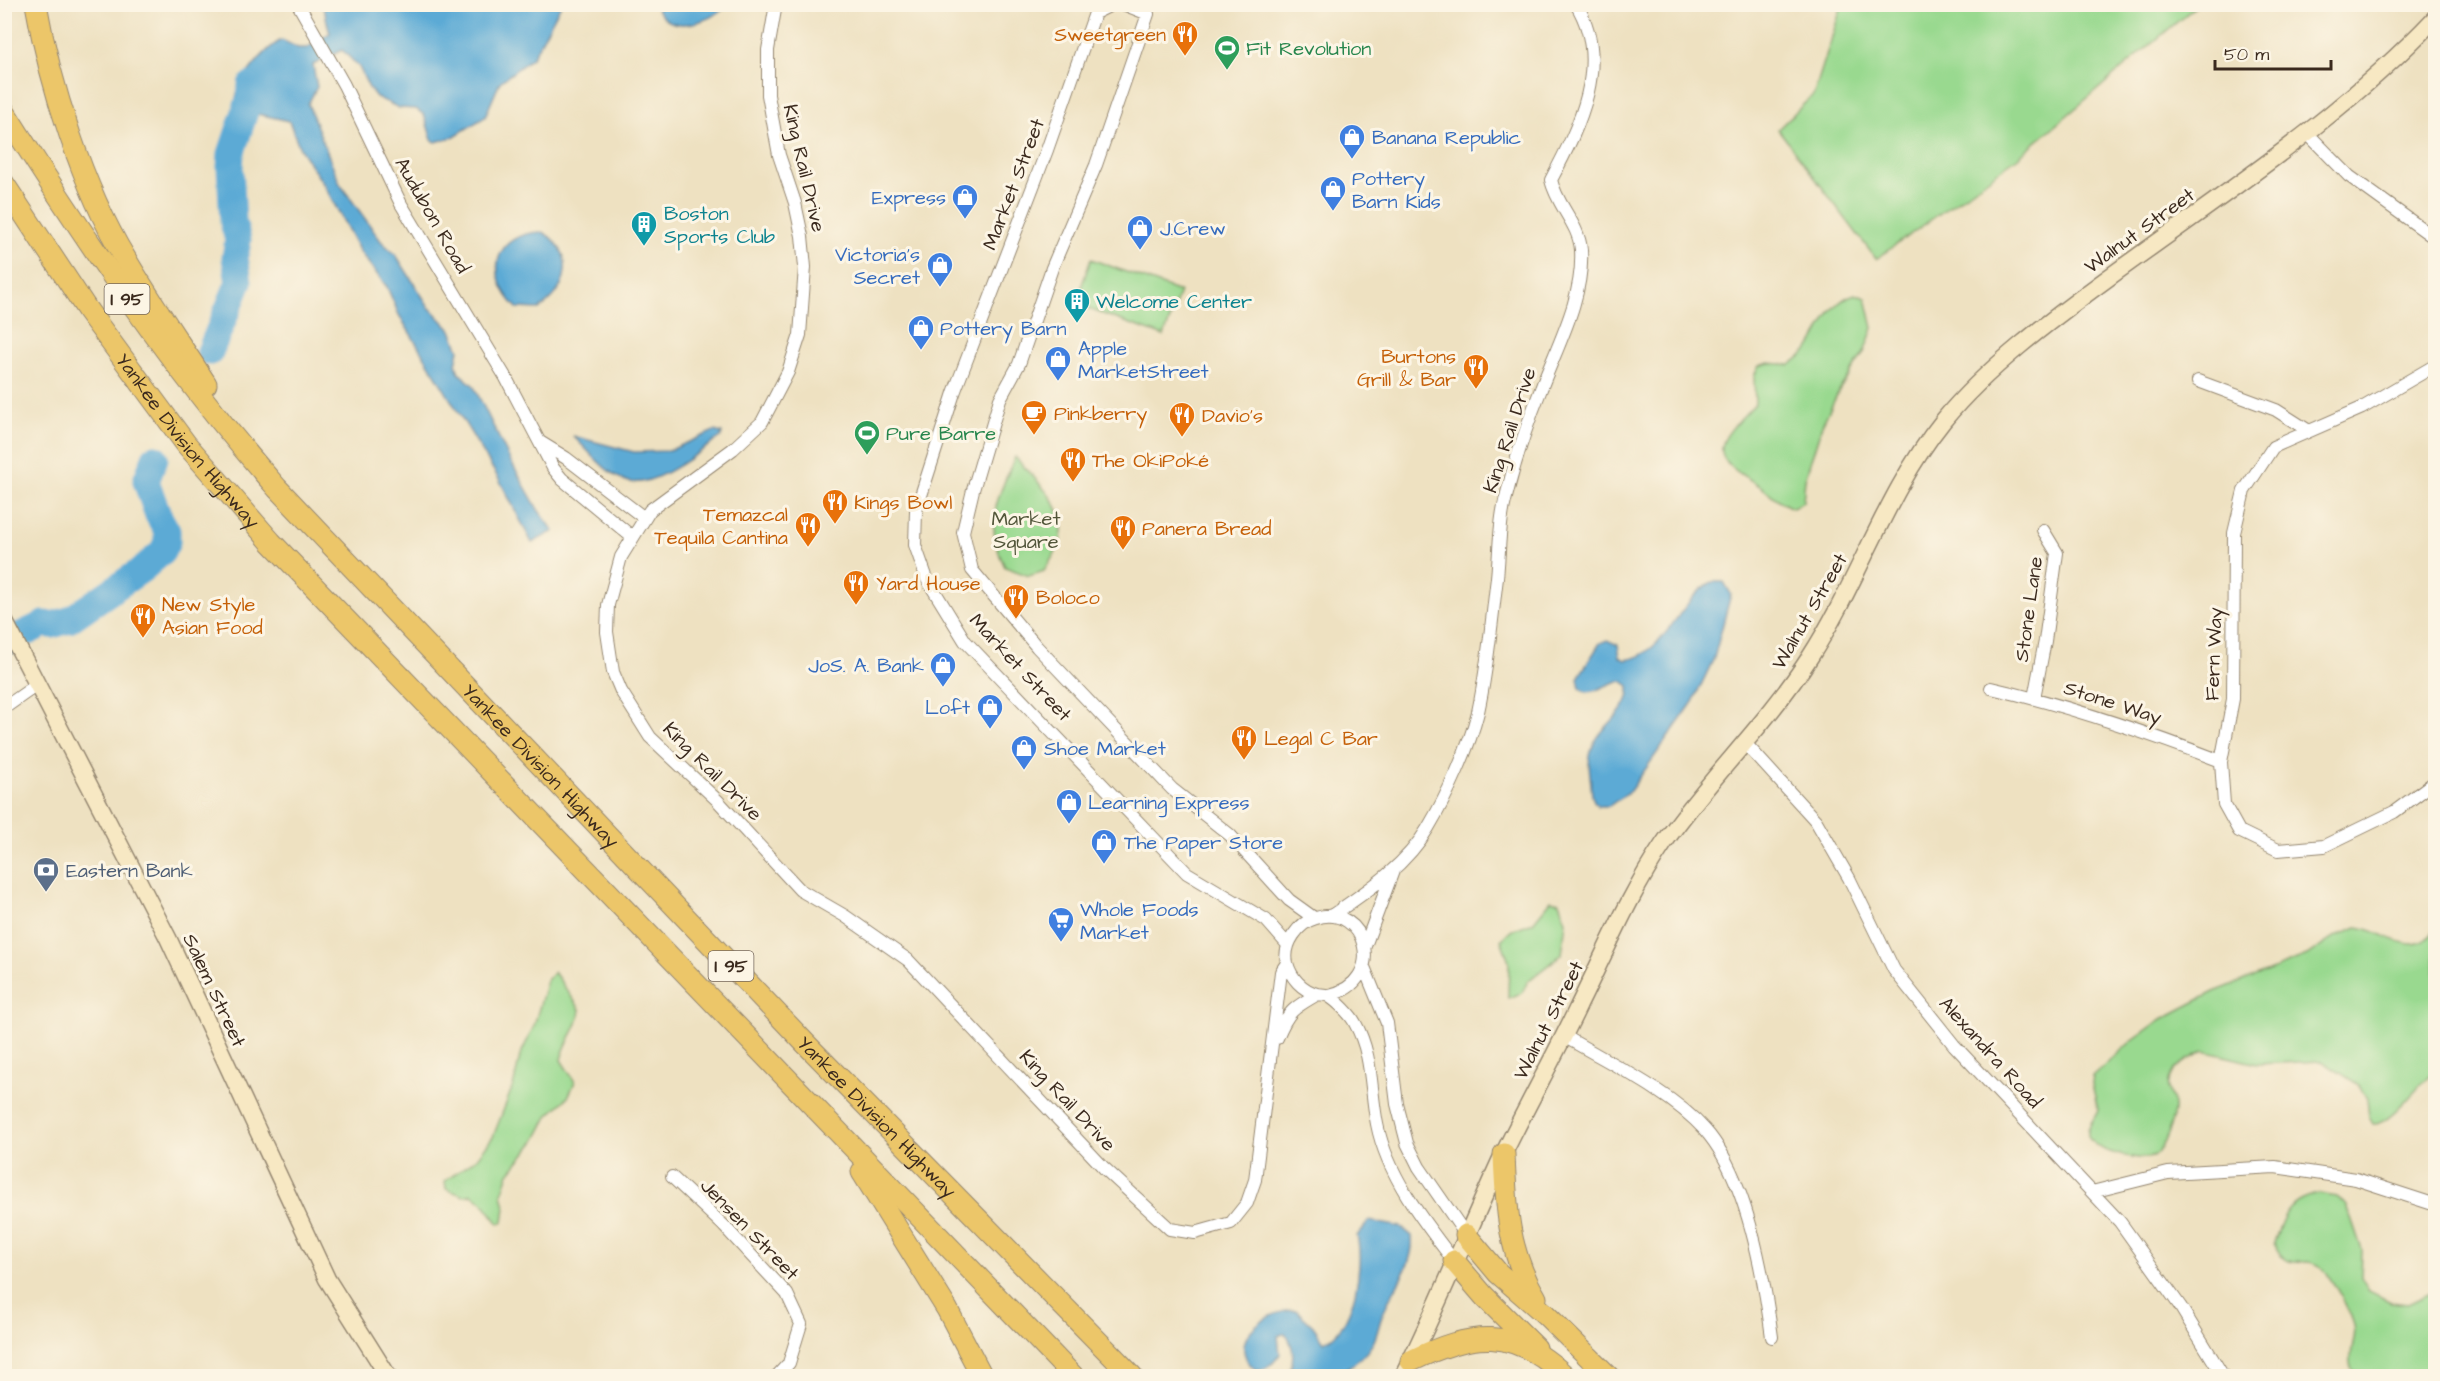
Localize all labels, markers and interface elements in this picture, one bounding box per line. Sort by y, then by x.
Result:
restaurant icon: Sweetgreen [1170,19,1200,57]
place label: Sweetgreen [1054,21,1166,50]
sports icon: Fit Revolution [1212,33,1242,71]
scale bar [2215,33,2330,71]
place label: Fit Revolution [1246,35,1371,63]
text: 50 m [2224,42,2269,67]
street label: King Rail Drive [775,102,832,235]
street label: Market Street [976,115,1052,254]
shop icon: Banana Republic [1337,122,1367,160]
place label: Banana Republic [1372,124,1522,152]
street label: Audubon Road [388,152,477,279]
place label: Pottery Barn Kids [1352,165,1441,216]
shop icon: Pottery Barn Kids [1318,174,1348,212]
street label: Walnut Street [2079,181,2200,280]
shop icon: Express [950,182,980,220]
place label: Express [872,184,946,212]
place label: Boston Sports Club [664,200,775,251]
building icon: Boston Sports Club [629,209,659,247]
shop icon: J.Crew [1125,213,1155,251]
place label: J.Crew [1160,215,1226,243]
place label: Victoria's Secret [835,241,920,292]
shop icon: Victoria's Secret [925,250,955,288]
road number: I 95 [104,284,150,314]
building icon: Welcome Center [1062,286,1092,324]
place label: Welcome Center [1096,288,1252,316]
shop icon: Pottery Barn [906,313,936,351]
place label: Pottery Barn [940,315,1066,344]
place label: Apple MarketStreet [1078,335,1209,386]
place label: Burtons Grill & Bar [1357,343,1456,394]
shop icon: Apple MarketStreet [1043,344,1073,382]
street label: Yankee Division Highway [109,348,266,535]
restaurant icon: Burtons Grill & Bar [1461,352,1491,390]
street label: King Rail Drive [1477,364,1544,497]
cafe icon: Pinkberry [1019,398,1049,436]
place label: Pinkberry [1054,400,1147,429]
restaurant icon: Davio's [1167,400,1197,438]
place label: Davio's [1202,402,1263,430]
sports icon: Pure Barre [852,418,882,456]
place label: Pure Barre [886,420,996,448]
restaurant icon: The OkiPoké [1058,445,1088,483]
place label: The OkiPoké [1092,447,1209,475]
restaurant icon: Kings Bowl [820,487,850,525]
place label: Kings Bowl [854,489,952,518]
place label: Temazcal Tequila Cantina [654,501,788,552]
park label: Market Square [992,505,1060,556]
restaurant icon: Temazcal Tequila Cantina [793,510,823,548]
restaurant icon: Panera Bread [1108,513,1138,551]
place label: Panera Bread [1142,515,1271,543]
street label: Walnut Street [1765,548,1855,675]
street label: Stone Lane [2008,555,2050,664]
restaurant icon: Yard House [841,568,871,606]
place label: Yard House [876,570,981,598]
restaurant icon: Boloco [1001,582,1031,620]
place label: Boloco [1036,584,1100,612]
place label: New Style Asian Food [162,591,263,642]
restaurant icon: New Style Asian Food [128,601,158,639]
street label: Market Street [963,607,1078,728]
street label: Fern Way [2198,607,2231,701]
shop icon: JoS. A. Bank [928,650,958,688]
place label: JoS. A. Bank [808,652,924,680]
street label: Stone Way [2060,674,2165,733]
street label: Yankee Division Highway [455,678,625,855]
shop icon: Loft [975,692,1005,730]
place label: Loft [925,694,970,722]
street label: King Rail Drive [656,716,768,829]
restaurant icon: Legal C Bar [1229,723,1259,761]
place label: Legal C Bar [1264,725,1378,754]
shop icon: Shoe Market [1009,733,1039,771]
place label: Shoe Market [1044,735,1166,763]
shop icon: Learning Express [1054,787,1084,825]
place label: Learning Express [1088,789,1250,818]
shop icon: The Paper Store [1089,827,1119,865]
place label: The Paper Store [1124,829,1283,857]
bank icon: Eastern Bank [31,855,61,893]
place label: Eastern Bank [66,857,193,885]
place label: Whole Foods Market [1080,896,1199,947]
supermarket icon: Whole Foods Market [1046,905,1076,943]
street label: Salem Street [176,929,253,1052]
road number: I 95 [708,951,754,981]
street label: Walnut Street [1507,956,1591,1085]
street label: Alexandra Road [1932,991,2048,1115]
street label: Yankee Division Highway [790,1030,963,1205]
street label: King Rail Drive [1012,1043,1122,1159]
street label: Jensen Street [693,1172,805,1287]

